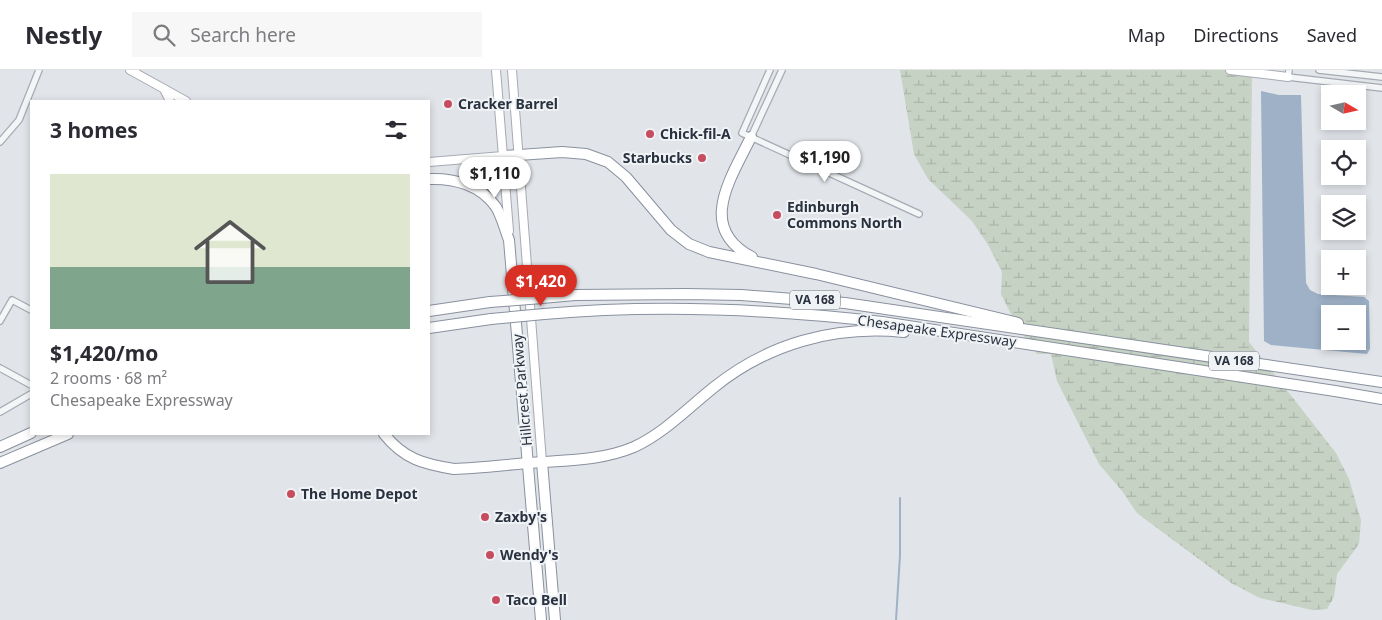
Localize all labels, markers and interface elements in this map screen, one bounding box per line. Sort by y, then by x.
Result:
search box [132,12,482,57]
text: Nestly [25,18,102,51]
icon: search [150,21,178,49]
text: Search here [190,22,296,48]
text: Map [1128,23,1165,47]
text: Directions [1193,23,1279,47]
text: Saved [1307,23,1357,47]
north arrow [1321,85,1366,130]
map controls [1321,85,1366,350]
place label: Cracker Barrel [458,94,558,113]
marker: Cracker Barrel [442,98,454,110]
text: 3 homes [50,116,138,144]
icon: filters [382,116,410,144]
place label: Chick-fil-A [660,124,731,143]
marker: Chick-fil-A [644,128,656,140]
pin: $1,190 [784,140,866,183]
button: locate [1321,140,1366,185]
text: $1,190 [800,146,850,168]
place label: Starbucks [623,148,692,167]
marker: Starbucks [696,152,708,164]
pin: $1,110 [454,156,536,199]
text: $1,110 [470,162,520,184]
button: layers [1321,195,1366,240]
place label: Edinburgh Commons North [787,197,902,232]
icon: home [185,207,275,297]
marker: Edinburgh Commons North [771,209,783,221]
button: + [1321,250,1366,295]
pin: $1,420 [500,264,582,307]
text: $1,420 [516,270,566,292]
road number: VA 168 [790,290,840,310]
button: − [1321,305,1366,350]
street label: Chesapeake Expressway [857,310,1018,351]
street label: Hillcrest Parkway [507,332,536,447]
text: $1,420/mo [50,339,158,367]
road number: VA 168 [1209,352,1259,370]
text: 2 rooms · 68 m² [50,367,167,389]
text: Chesapeake Expressway [50,389,233,411]
place label: The Home Depot [301,484,418,503]
marker: The Home Depot [285,488,297,500]
place label: Zaxby's [495,507,547,526]
marker: Zaxby's [479,511,491,523]
place label: Wendy's [500,545,558,564]
marker: Wendy's [484,549,496,561]
place label: Taco Bell [506,590,567,609]
marker: Taco Bell [490,594,502,606]

